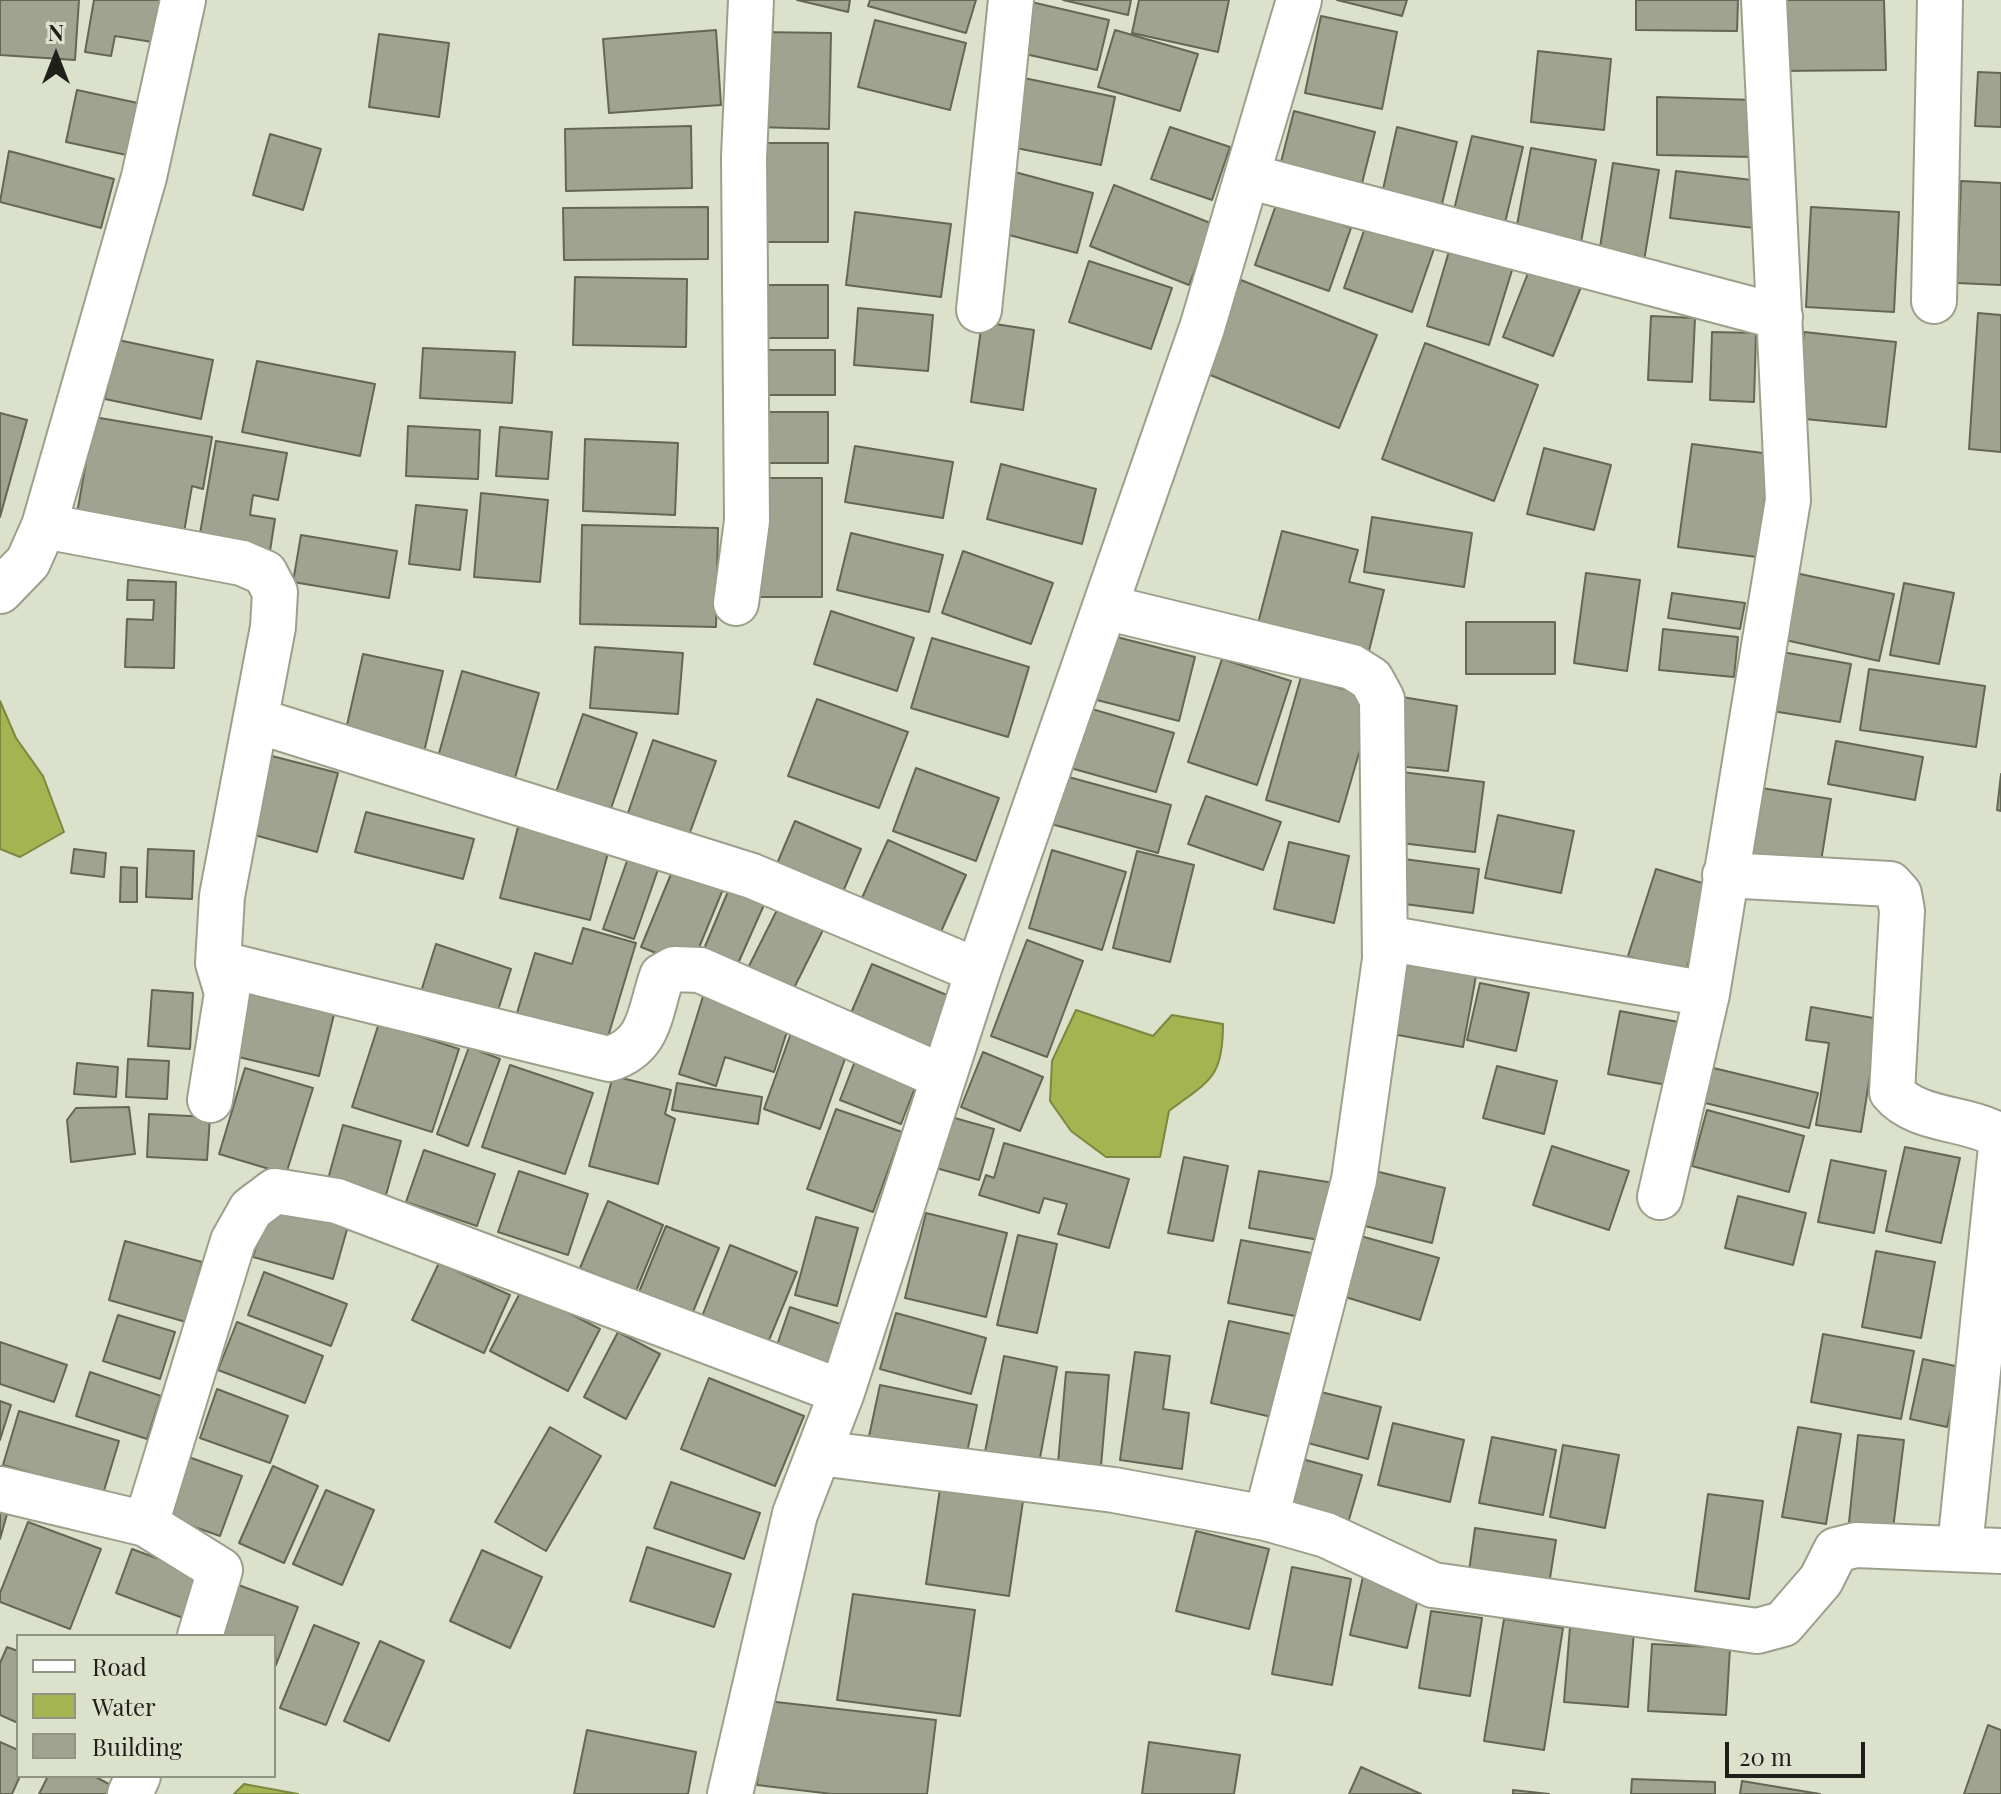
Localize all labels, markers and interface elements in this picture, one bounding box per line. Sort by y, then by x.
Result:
north arrow [16,16,96,96]
text: N [48,17,64,47]
legend [16,1634,276,1778]
text: Road [92,1650,147,1682]
text: Water [92,1690,156,1722]
scale bar [1729,1726,1869,1776]
text: Building [92,1730,182,1762]
text: 20 m [1739,1740,1792,1772]

